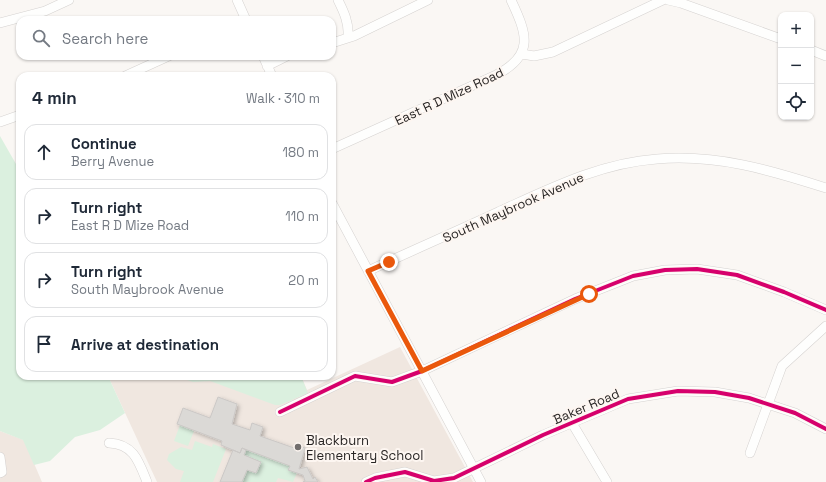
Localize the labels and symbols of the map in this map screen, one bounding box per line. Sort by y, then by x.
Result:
street label: East R D Mize Road [392,64,506,129]
street label: South Maybrook Avenue [440,169,587,246]
route end [380,253,398,271]
route start [580,285,598,303]
street label: Baker Road [550,385,622,428]
place label: Blackburn Elementary School [306,432,423,464]
marker: Blackburn Elementary School [293,442,303,452]

